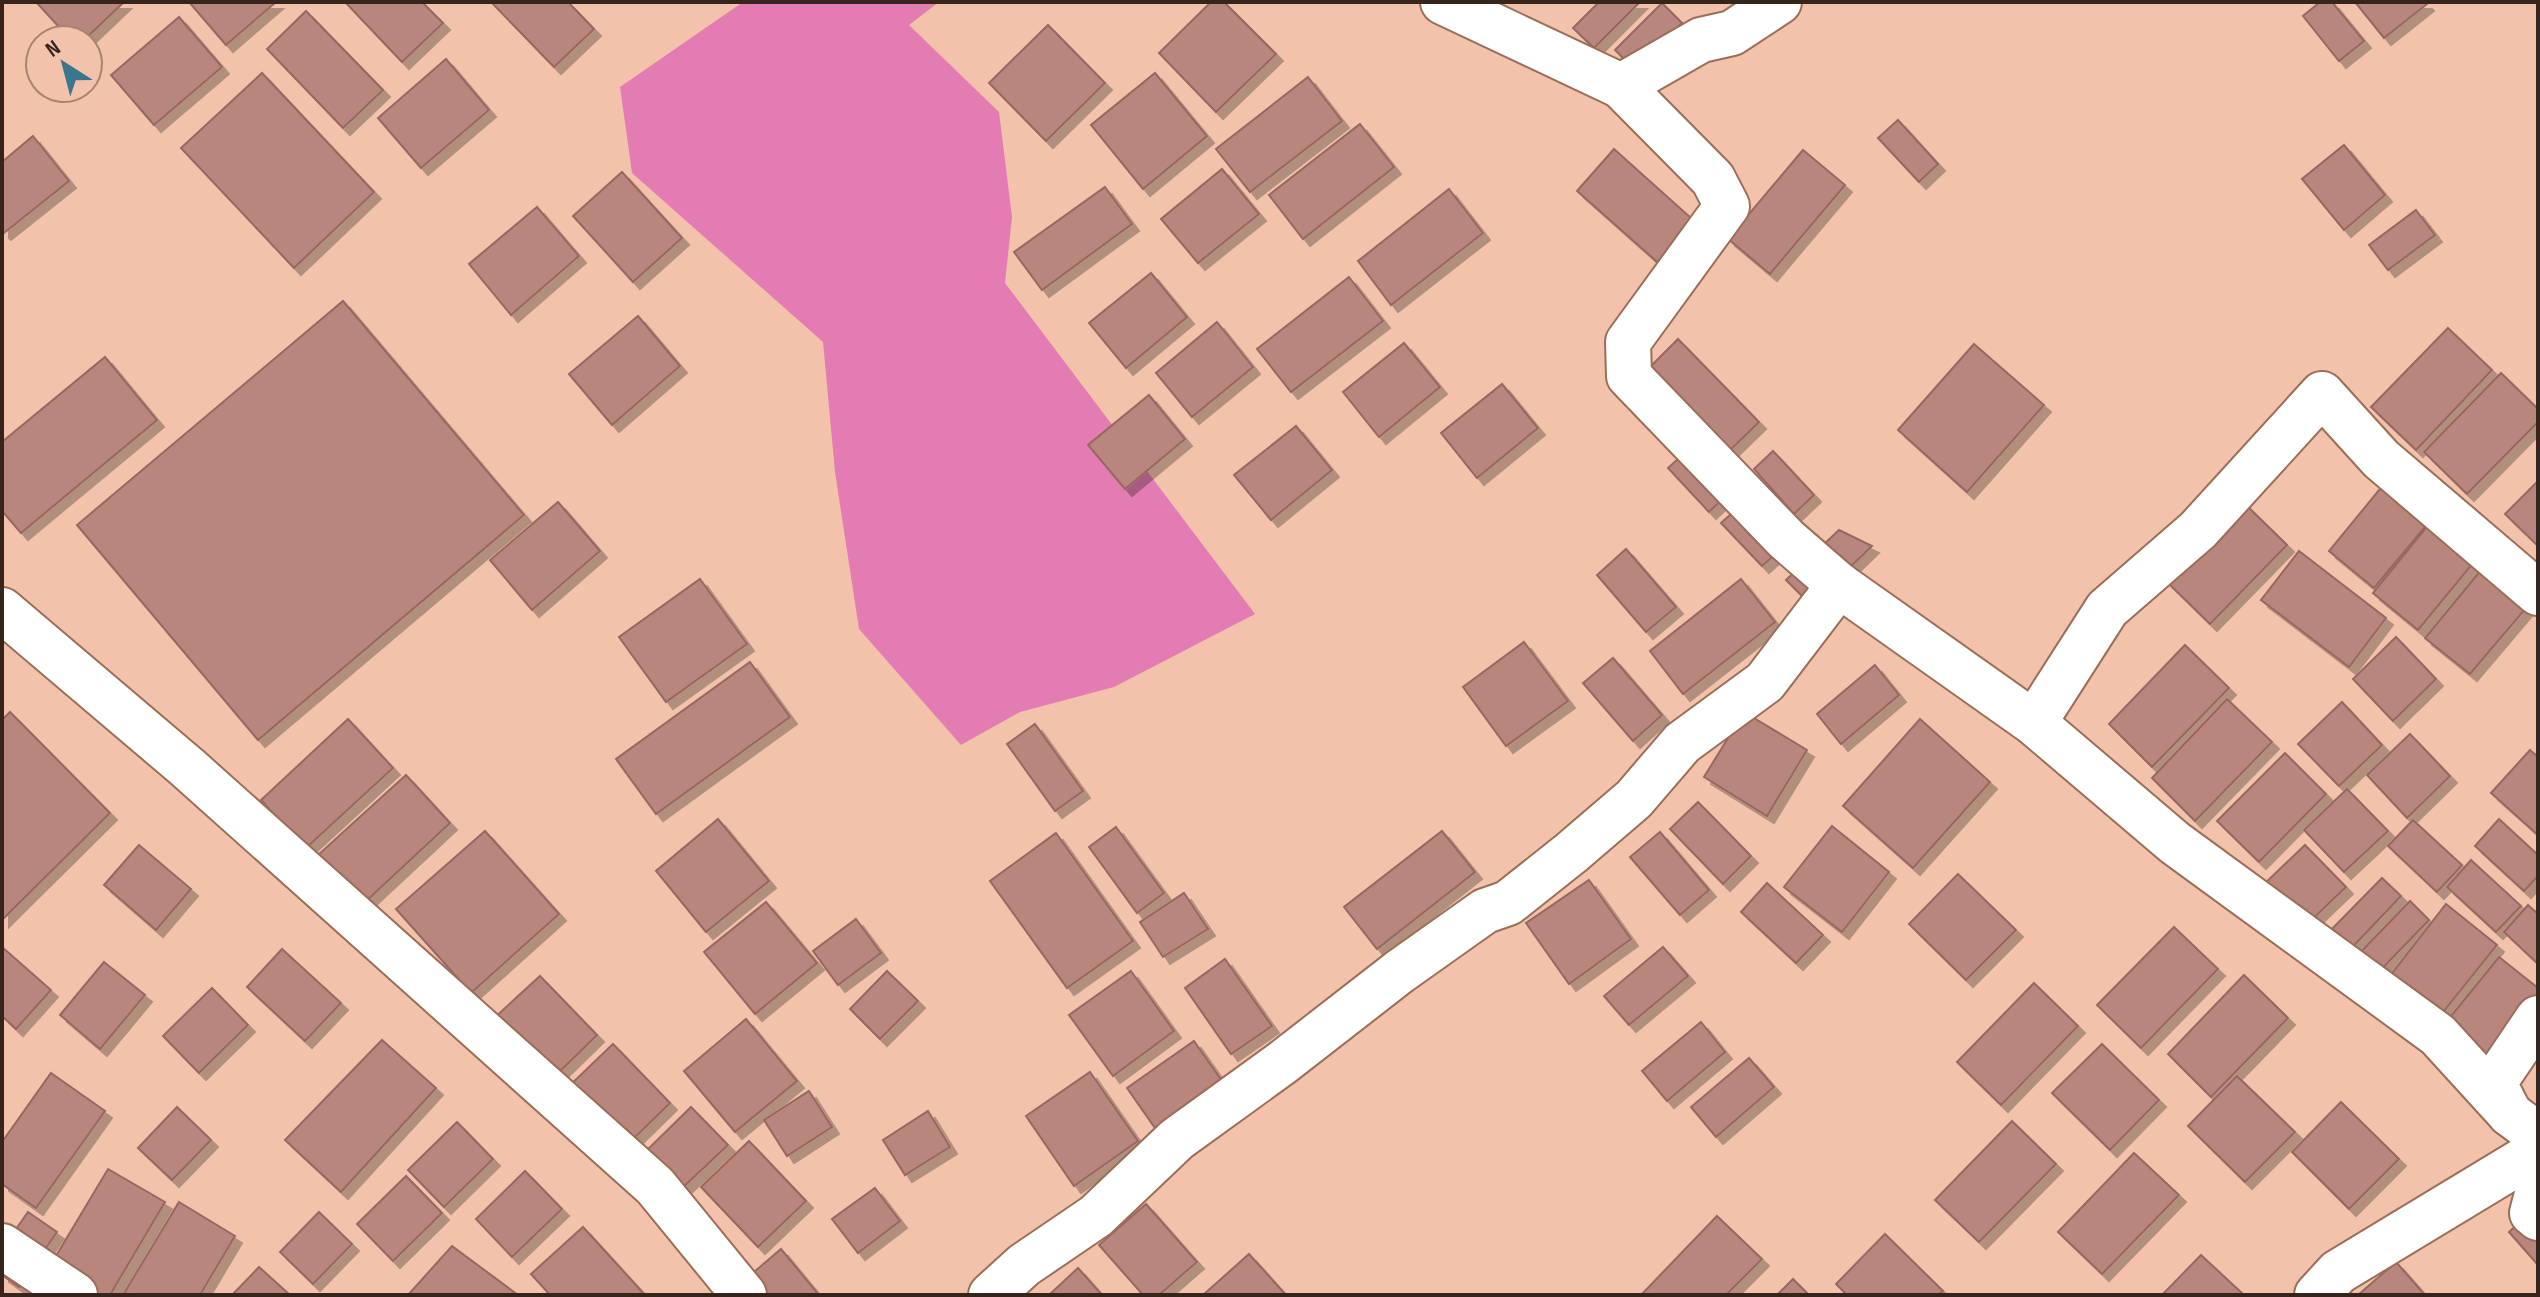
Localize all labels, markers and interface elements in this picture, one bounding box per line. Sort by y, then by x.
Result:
north arrow [24,24,104,104]
text: N [40,35,66,63]

